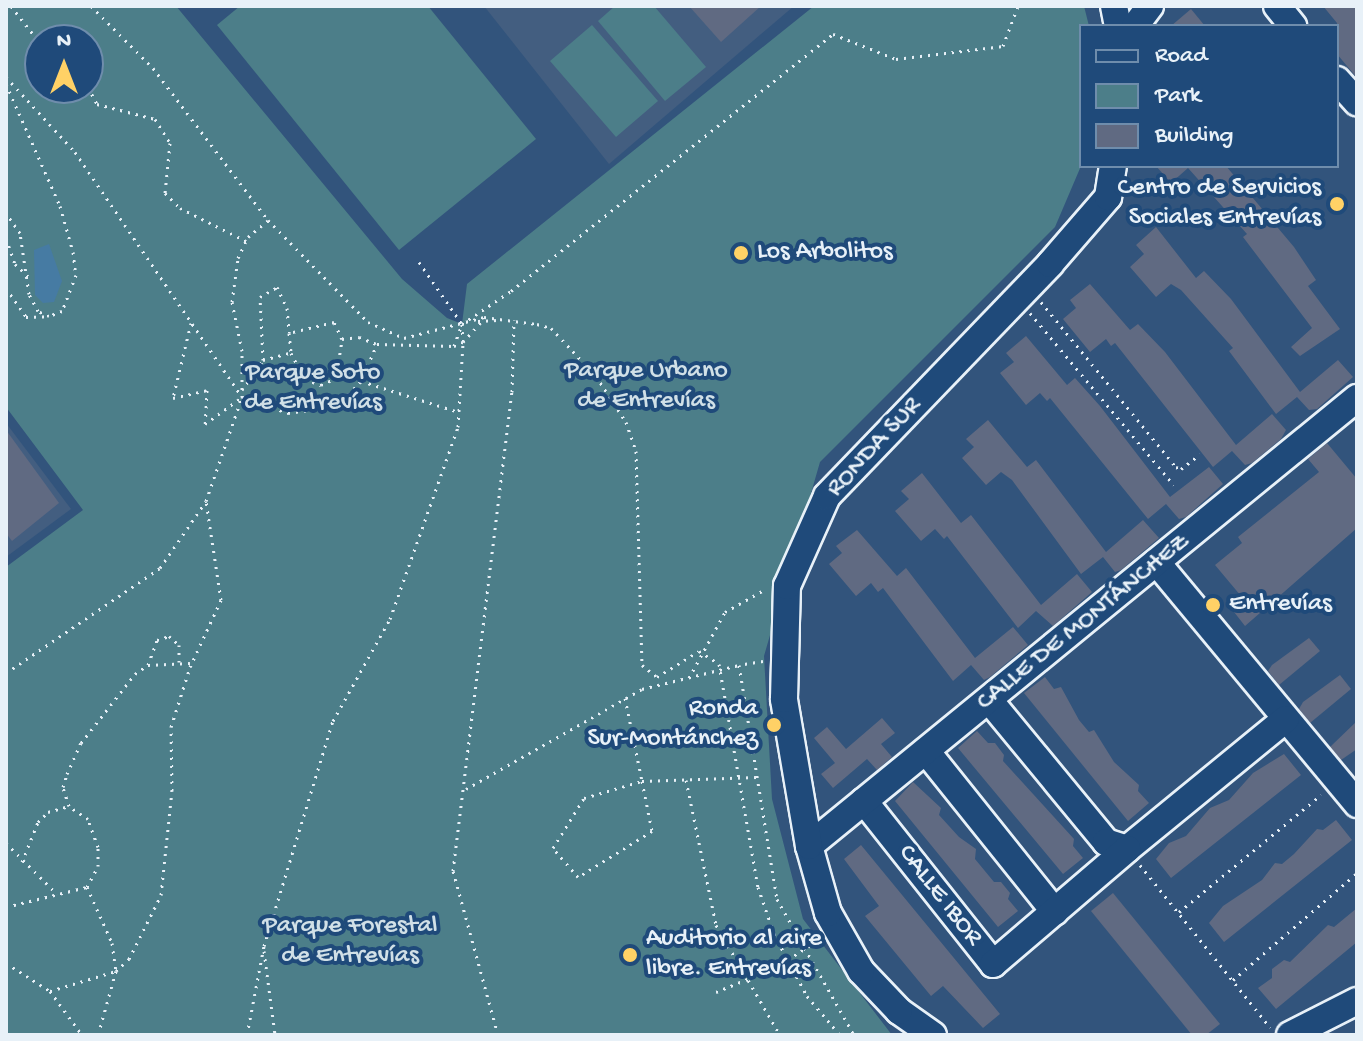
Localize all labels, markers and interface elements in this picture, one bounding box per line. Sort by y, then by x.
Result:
north arrow [24,24,104,104]
legend [1079,24,1339,168]
text: N [57,29,71,55]
text: Road [1155,42,1207,71]
text: Park [1155,82,1201,111]
text: Building [1155,122,1233,151]
place label: Centro de Servicios Sociales Entrevías [1118,173,1321,234]
marker: Centro de Servicios Sociales Entrevías [1328,195,1346,213]
place label: Los Arbolitos [757,237,893,269]
marker: Los Arbolitos [732,244,750,262]
park label: Parque Urbano de Entrevías [564,356,728,418]
park label: Parque Soto de Entrevías [244,358,382,420]
street label: RONDA SUR [821,392,929,504]
street label: CALLE DE MONTÁNCHEZ [971,527,1197,719]
place label: Entrevías [1229,589,1332,621]
marker: Entrevías [1204,596,1222,614]
place label: Ronda Sur-Montánchez [587,694,758,756]
marker: Ronda Sur-Montánchez [765,716,783,734]
street label: CALLE IBOR [890,839,988,953]
park label: Parque Forestal de Entrevías [262,911,438,972]
place label: Auditorio al aire libre. Entrevías [646,924,822,986]
marker: Auditorio al aire libre. Entrevías [621,946,639,964]

